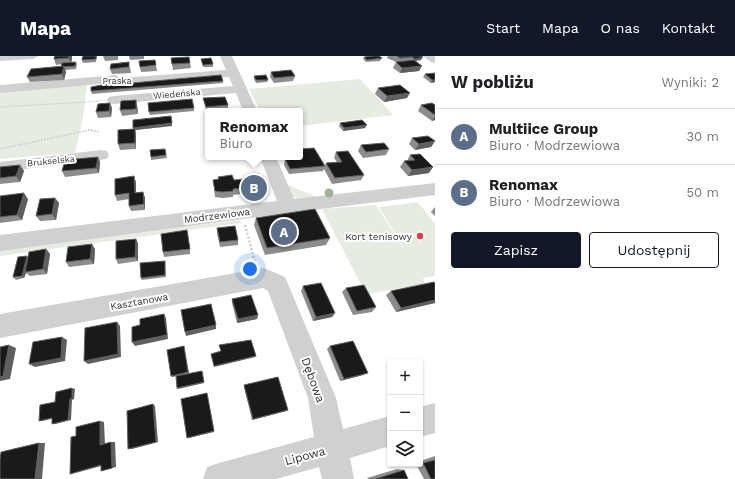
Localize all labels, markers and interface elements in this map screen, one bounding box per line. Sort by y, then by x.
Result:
text: Mapa [20,17,71,40]
text: Start [486,20,520,36]
text: Mapa [542,20,579,36]
text: O nas [601,20,640,36]
text: Kontakt [662,20,715,36]
text: W pobliżu [451,72,534,92]
text: Wyniki: 2 [662,75,719,90]
street label: Praska [103,76,131,86]
street label: Wiedeńska [153,87,201,101]
popup [205,108,303,160]
text: Renomax [220,118,288,136]
text: Multiice Group [489,120,598,138]
text: A [460,129,468,144]
text: 30 m [687,129,719,144]
text: Biuro [220,136,252,151]
text: Biuro · Modrzewiowa [489,138,620,153]
street label: Brukselska [27,154,75,168]
pin: B [241,173,267,203]
text: Renomax [489,176,558,194]
text: B [460,185,468,200]
text: 50 m [687,185,719,200]
text: Biuro · Modrzewiowa [489,194,620,209]
street label: Modrzewiowa [183,206,251,225]
pin: A [271,217,297,247]
place label: Kort tenisowy [345,231,413,242]
marker: Kort tenisowy [415,231,425,241]
button: Zapisz [451,232,581,268]
button: Udostępnij [589,232,719,268]
your location [240,259,260,279]
street label: Kasztanowa [109,291,169,312]
street label: Dębowa [298,356,328,405]
map controls [387,359,423,467]
button: + [387,359,423,395]
button: − [387,395,423,431]
button: layers [387,431,423,467]
street label: Lipowa [283,444,327,468]

